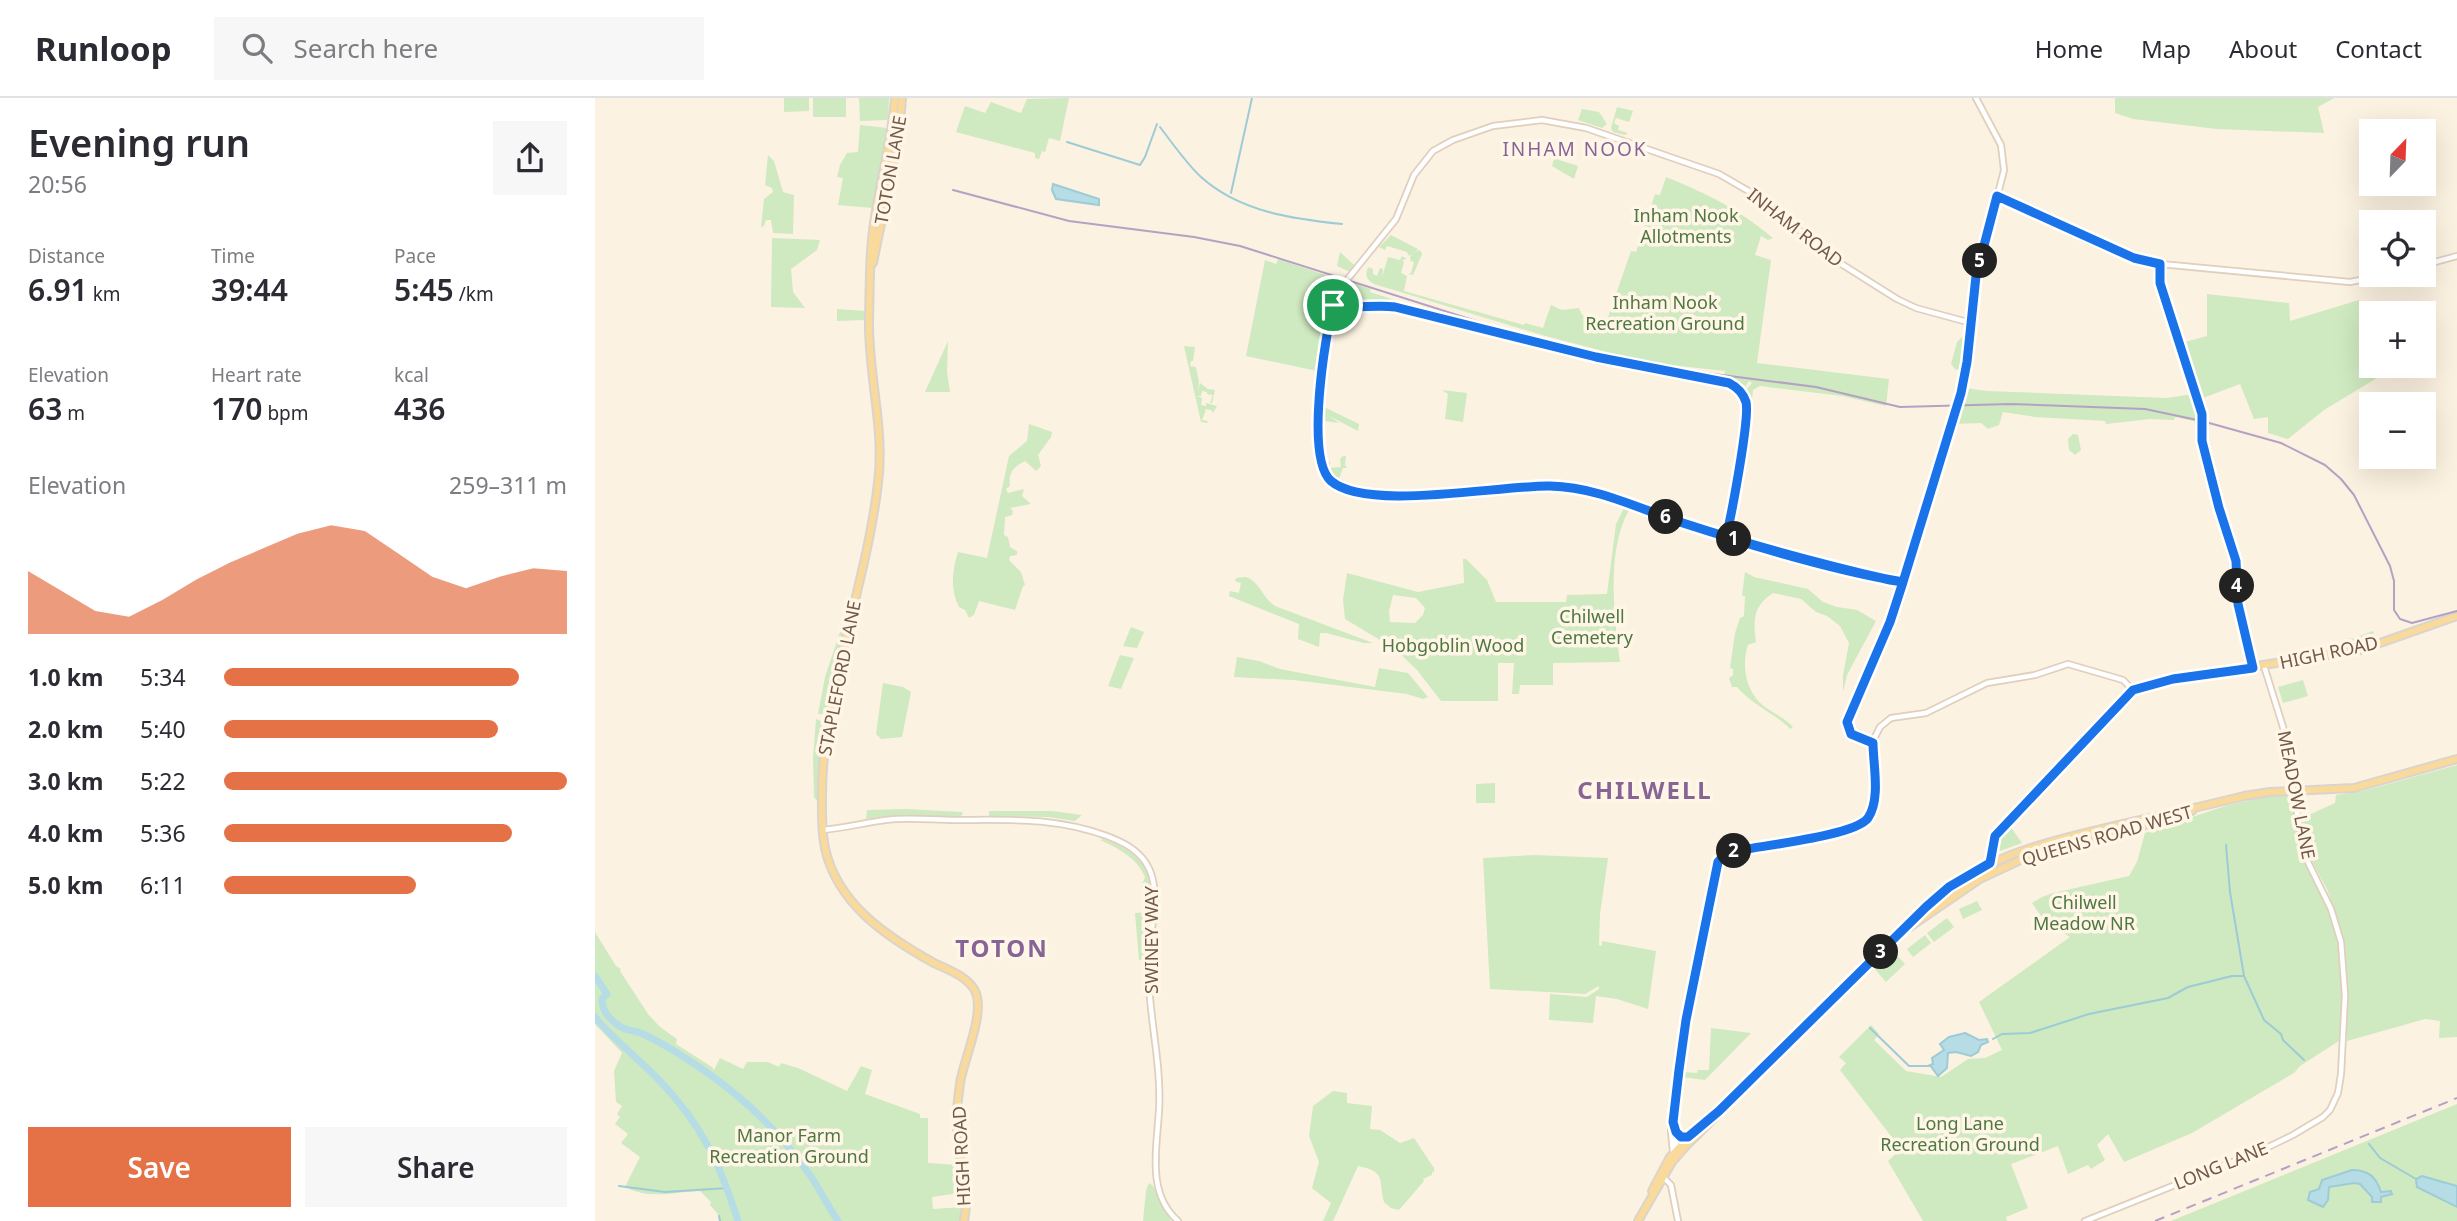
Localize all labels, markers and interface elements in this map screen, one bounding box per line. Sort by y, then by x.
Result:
search box [214,17,704,80]
text: Runloop [35,26,172,71]
icon: search [238,29,276,67]
text: Search here [294,30,438,66]
text: Home [2035,32,2103,65]
text: Map [2141,32,2191,65]
text: About [2229,32,2297,65]
text: Contact [2335,32,2422,65]
street label: TOTON LANE [869,114,911,226]
text: Evening run [28,116,250,168]
north arrow [2359,119,2436,196]
map controls [2359,119,2436,469]
button: share [493,121,567,195]
district label: INHAM NOOK [1502,136,1648,162]
text: 20:56 [28,168,87,200]
street label: INHAM ROAD [1743,182,1848,272]
park label: Inham Nook Allotments [1633,203,1739,248]
button: locate [2359,210,2436,287]
text: Distance [28,243,105,269]
text: Time [211,243,255,269]
text: Pace [394,243,436,269]
pin: 5 [1963,244,1997,278]
text: 5 [1974,247,1985,273]
text: 6.91 [28,269,88,310]
text: 39:44 [211,269,288,310]
text: 5:45 [394,269,454,310]
pin [1303,275,1363,335]
text: km [88,281,121,307]
text: /km [454,281,494,307]
icon: arrive [1314,286,1352,324]
park label: Inham Nook Recreation Ground [1585,290,1745,335]
button: + [2359,301,2436,378]
text: Elevation [28,362,109,388]
text: Heart rate [211,362,302,388]
text: kcal [394,362,429,388]
text: 63 [28,388,62,429]
text: 170 [211,388,262,429]
text: 436 [394,388,445,429]
button: − [2359,392,2436,469]
text: m [62,400,85,426]
text: bpm [262,400,309,426]
text: Elevation [28,469,126,501]
text: 259–311 m [449,469,567,501]
pin: 6 [1649,500,1683,534]
text: 6 [1660,503,1671,529]
pin: 1 [1717,522,1751,556]
text: 1 [1728,525,1739,551]
pin: 4 [2219,568,2255,603]
text: 4 [2231,572,2242,598]
street label: STAPLEFORD LANE [812,598,866,757]
park label: Chilwell Cemetery [1551,604,1634,649]
street label: HIGH ROAD [2277,630,2380,674]
park label: Hobgoblin Wood [1382,633,1524,657]
text: 1.0 km [28,661,103,693]
text: 5:34 [140,661,186,693]
text: 2.0 km [28,713,103,745]
text: 5:40 [140,713,186,745]
street label: MEADOW LANE [2273,728,2321,861]
text: 3.0 km [28,765,103,797]
text: 5:22 [140,765,186,797]
district label: CHILWELL [1577,773,1713,806]
street label: QUEENS ROAD WEST [2019,799,2195,871]
text: 4.0 km [28,817,103,849]
text: 5:36 [140,817,186,849]
pin: 2 [1717,834,1751,868]
text: 2 [1728,837,1739,863]
text: 5.0 km [28,869,103,901]
text: 6:11 [140,869,186,901]
street label: SWINEY WAY [1139,885,1163,994]
park label: Chilwell Meadow NR [2033,890,2135,935]
district label: TOTON [955,931,1049,964]
pin: 3 [1863,934,1899,970]
text: 3 [1875,938,1886,964]
street label: HIGH ROAD [946,1105,976,1207]
park label: Long Lane Recreation Ground [1880,1111,2040,1156]
park label: Manor Farm Recreation Ground [709,1123,869,1168]
button: Save [28,1127,291,1207]
button: Share [305,1127,567,1207]
street label: LONG LANE [2170,1135,2271,1195]

